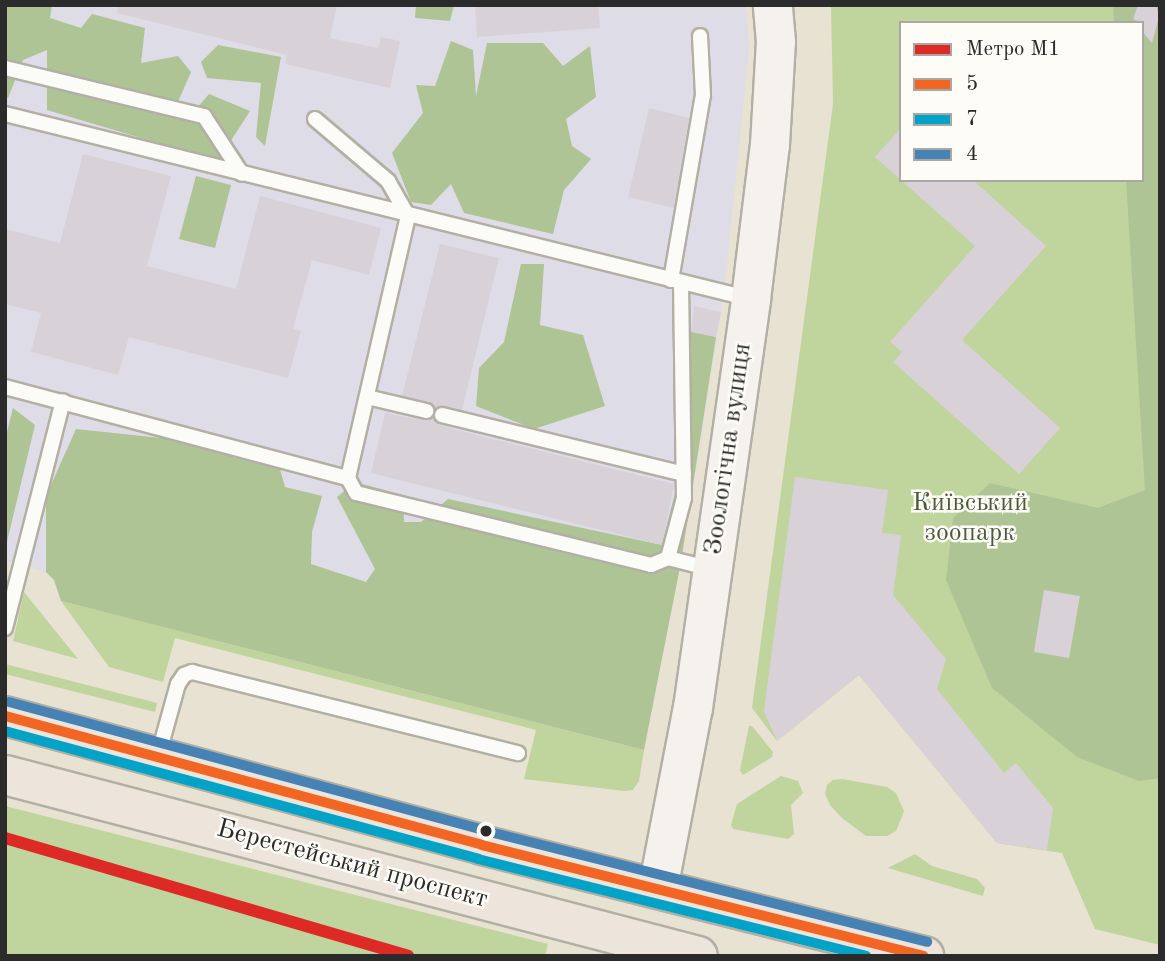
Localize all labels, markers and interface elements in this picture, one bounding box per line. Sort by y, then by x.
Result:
legend [899,21,1144,182]
text: Метро M1 [966,39,1060,60]
text: 5 [966,74,978,95]
text: 7 [966,109,978,130]
text: 4 [966,144,978,165]
street label: Зоологічна вулиця [699,341,759,557]
park label: Київський зоопарк [912,488,1028,550]
street label: Берестейський проспект [213,814,491,916]
unlabelled marker [479,824,493,838]

